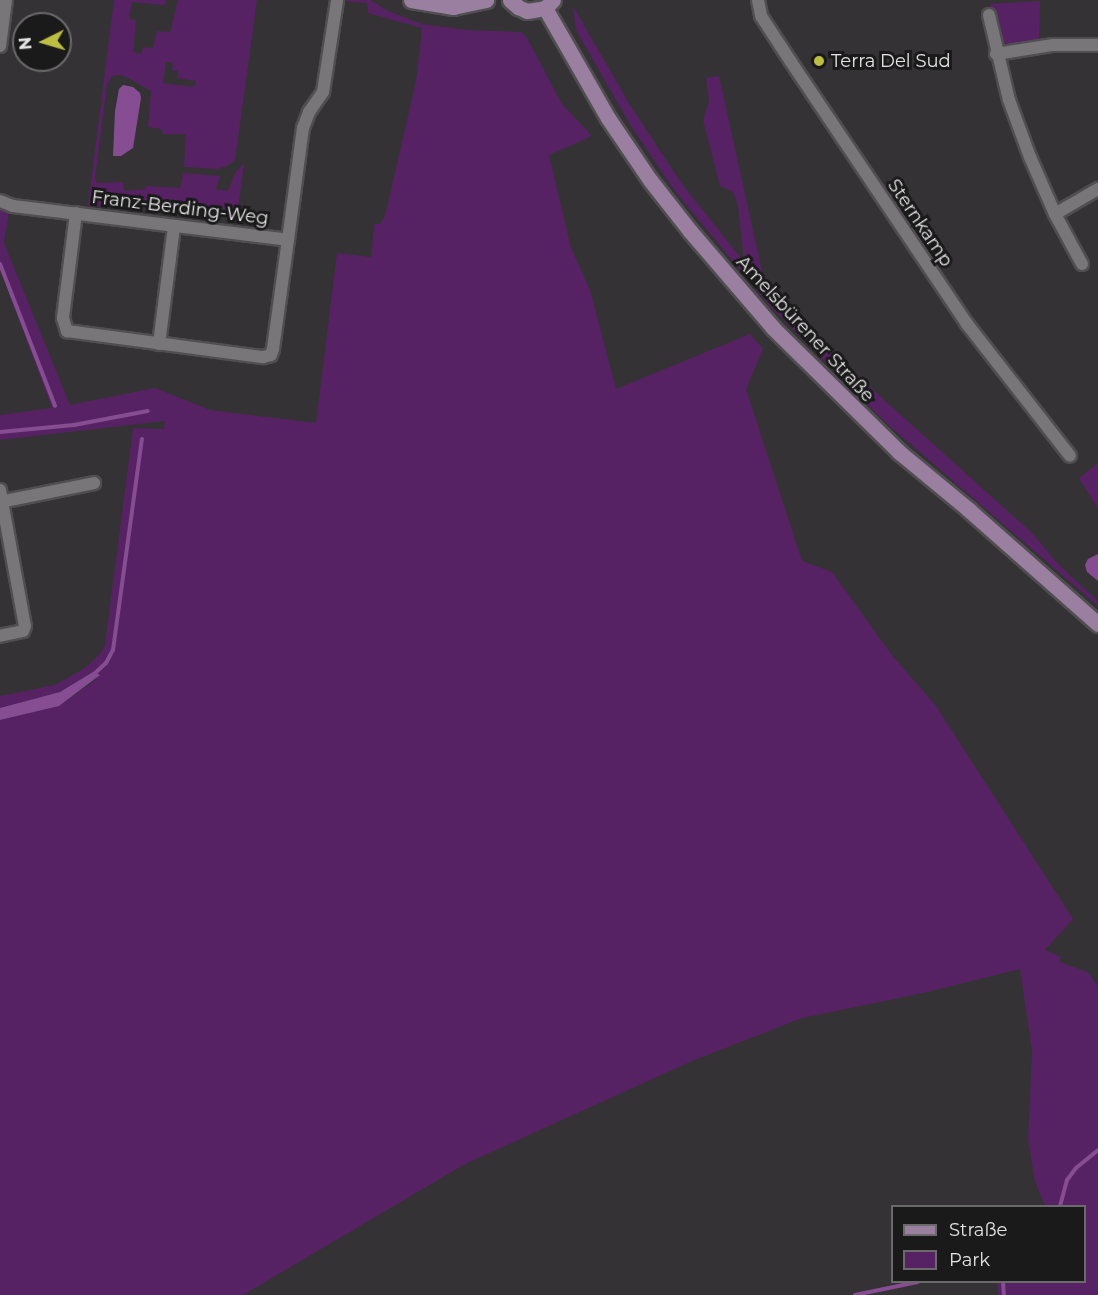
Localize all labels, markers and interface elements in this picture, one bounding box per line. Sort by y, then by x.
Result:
north arrow [12,12,72,72]
text: N [16,36,36,51]
place label: Terra Del Sud [831,50,951,72]
marker: Terra Del Sud [812,54,826,68]
street label: Sternkamp [883,175,957,271]
street label: Franz-Berding-Weg [90,186,270,230]
street label: Amelsbürener Straße [732,251,878,407]
legend [891,1205,1086,1283]
text: Straße [949,1219,1007,1241]
text: Park [949,1249,990,1271]

